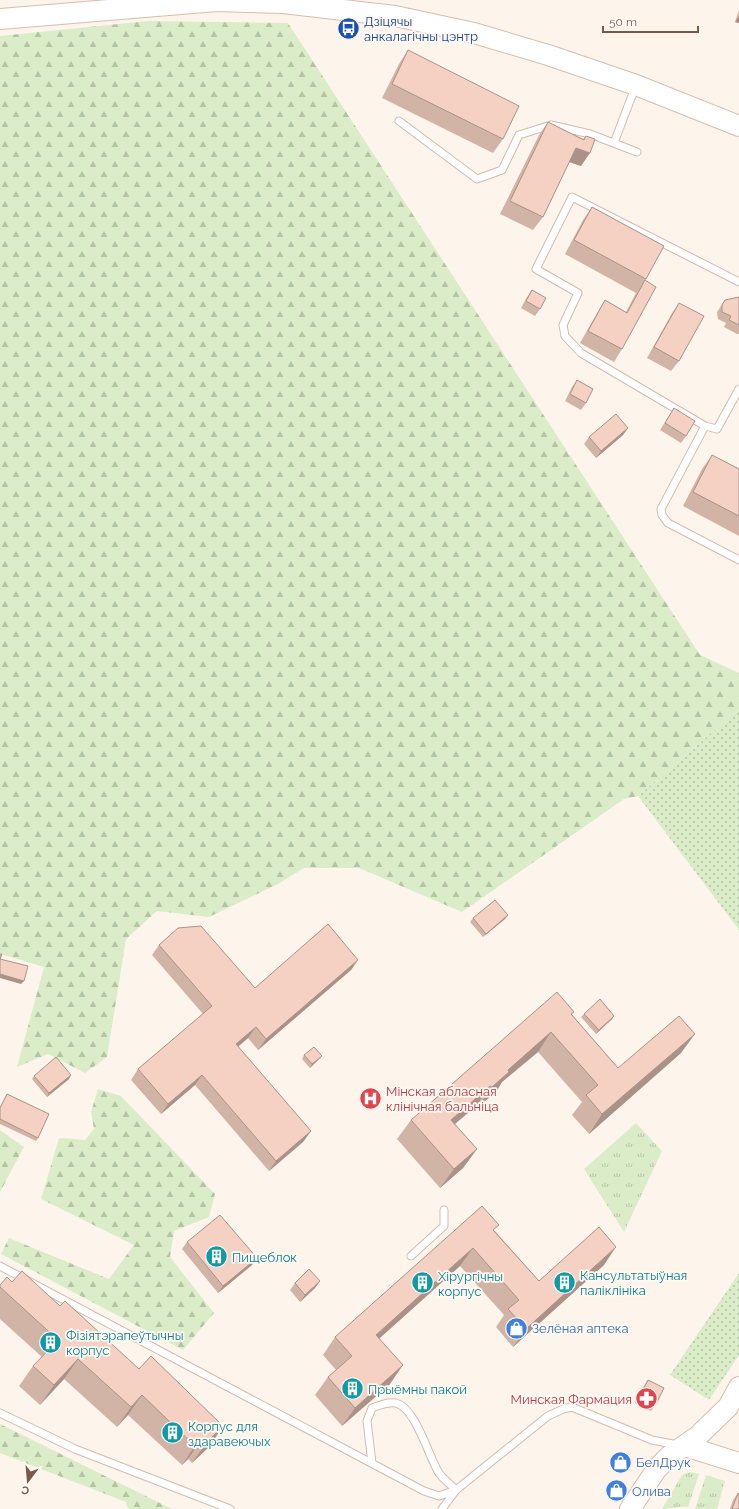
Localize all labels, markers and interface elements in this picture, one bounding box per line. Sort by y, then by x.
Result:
scale bar [603,8,698,34]
place label: Дзіцячы анкалагічны цэнтр [364,14,478,44]
bus stop icon: Дзіцячы анкалагічны цэнтр [336,15,362,41]
text: 50 m [609,15,637,29]
place label: Мінская абласная клінічная бальніца [386,1084,499,1114]
hospital icon: Мінская абласная клінічная бальніца [357,1085,383,1111]
building icon: Пищеблок [204,1244,230,1270]
place label: Пищеблок [232,1250,297,1265]
place label: Кансультатыўная паліклініка [580,1268,687,1298]
place label: Хірургічны корпус [438,1269,503,1299]
building icon: Кансультатыўная паліклініка [552,1269,578,1295]
building icon: Хірургічны корпус [410,1270,436,1296]
shop icon: Зелёная аптека [503,1315,529,1341]
place label: Зелёная аптека [532,1321,629,1336]
place label: Фізіятэрапеўтычны корпус [66,1328,183,1358]
building icon: Фізіятэрапеўтычны корпус [37,1329,63,1355]
building icon: Прыёмны пакой [340,1376,366,1402]
place label: Прыёмны пакой [368,1382,467,1397]
pharmacy icon: Минская Фармация [634,1386,660,1412]
place label: Минская Фармация [511,1392,632,1407]
place label: Корпус для здаравеючых [188,1419,271,1449]
building icon: Корпус для здаравеючых [159,1420,185,1446]
shop icon: БелДрук [607,1449,633,1475]
place label: БелДрук [636,1455,691,1470]
north arrow [8,1461,48,1501]
shop icon: Олива [603,1478,629,1504]
text: С [20,1483,31,1497]
place label: Олива [632,1484,671,1499]

